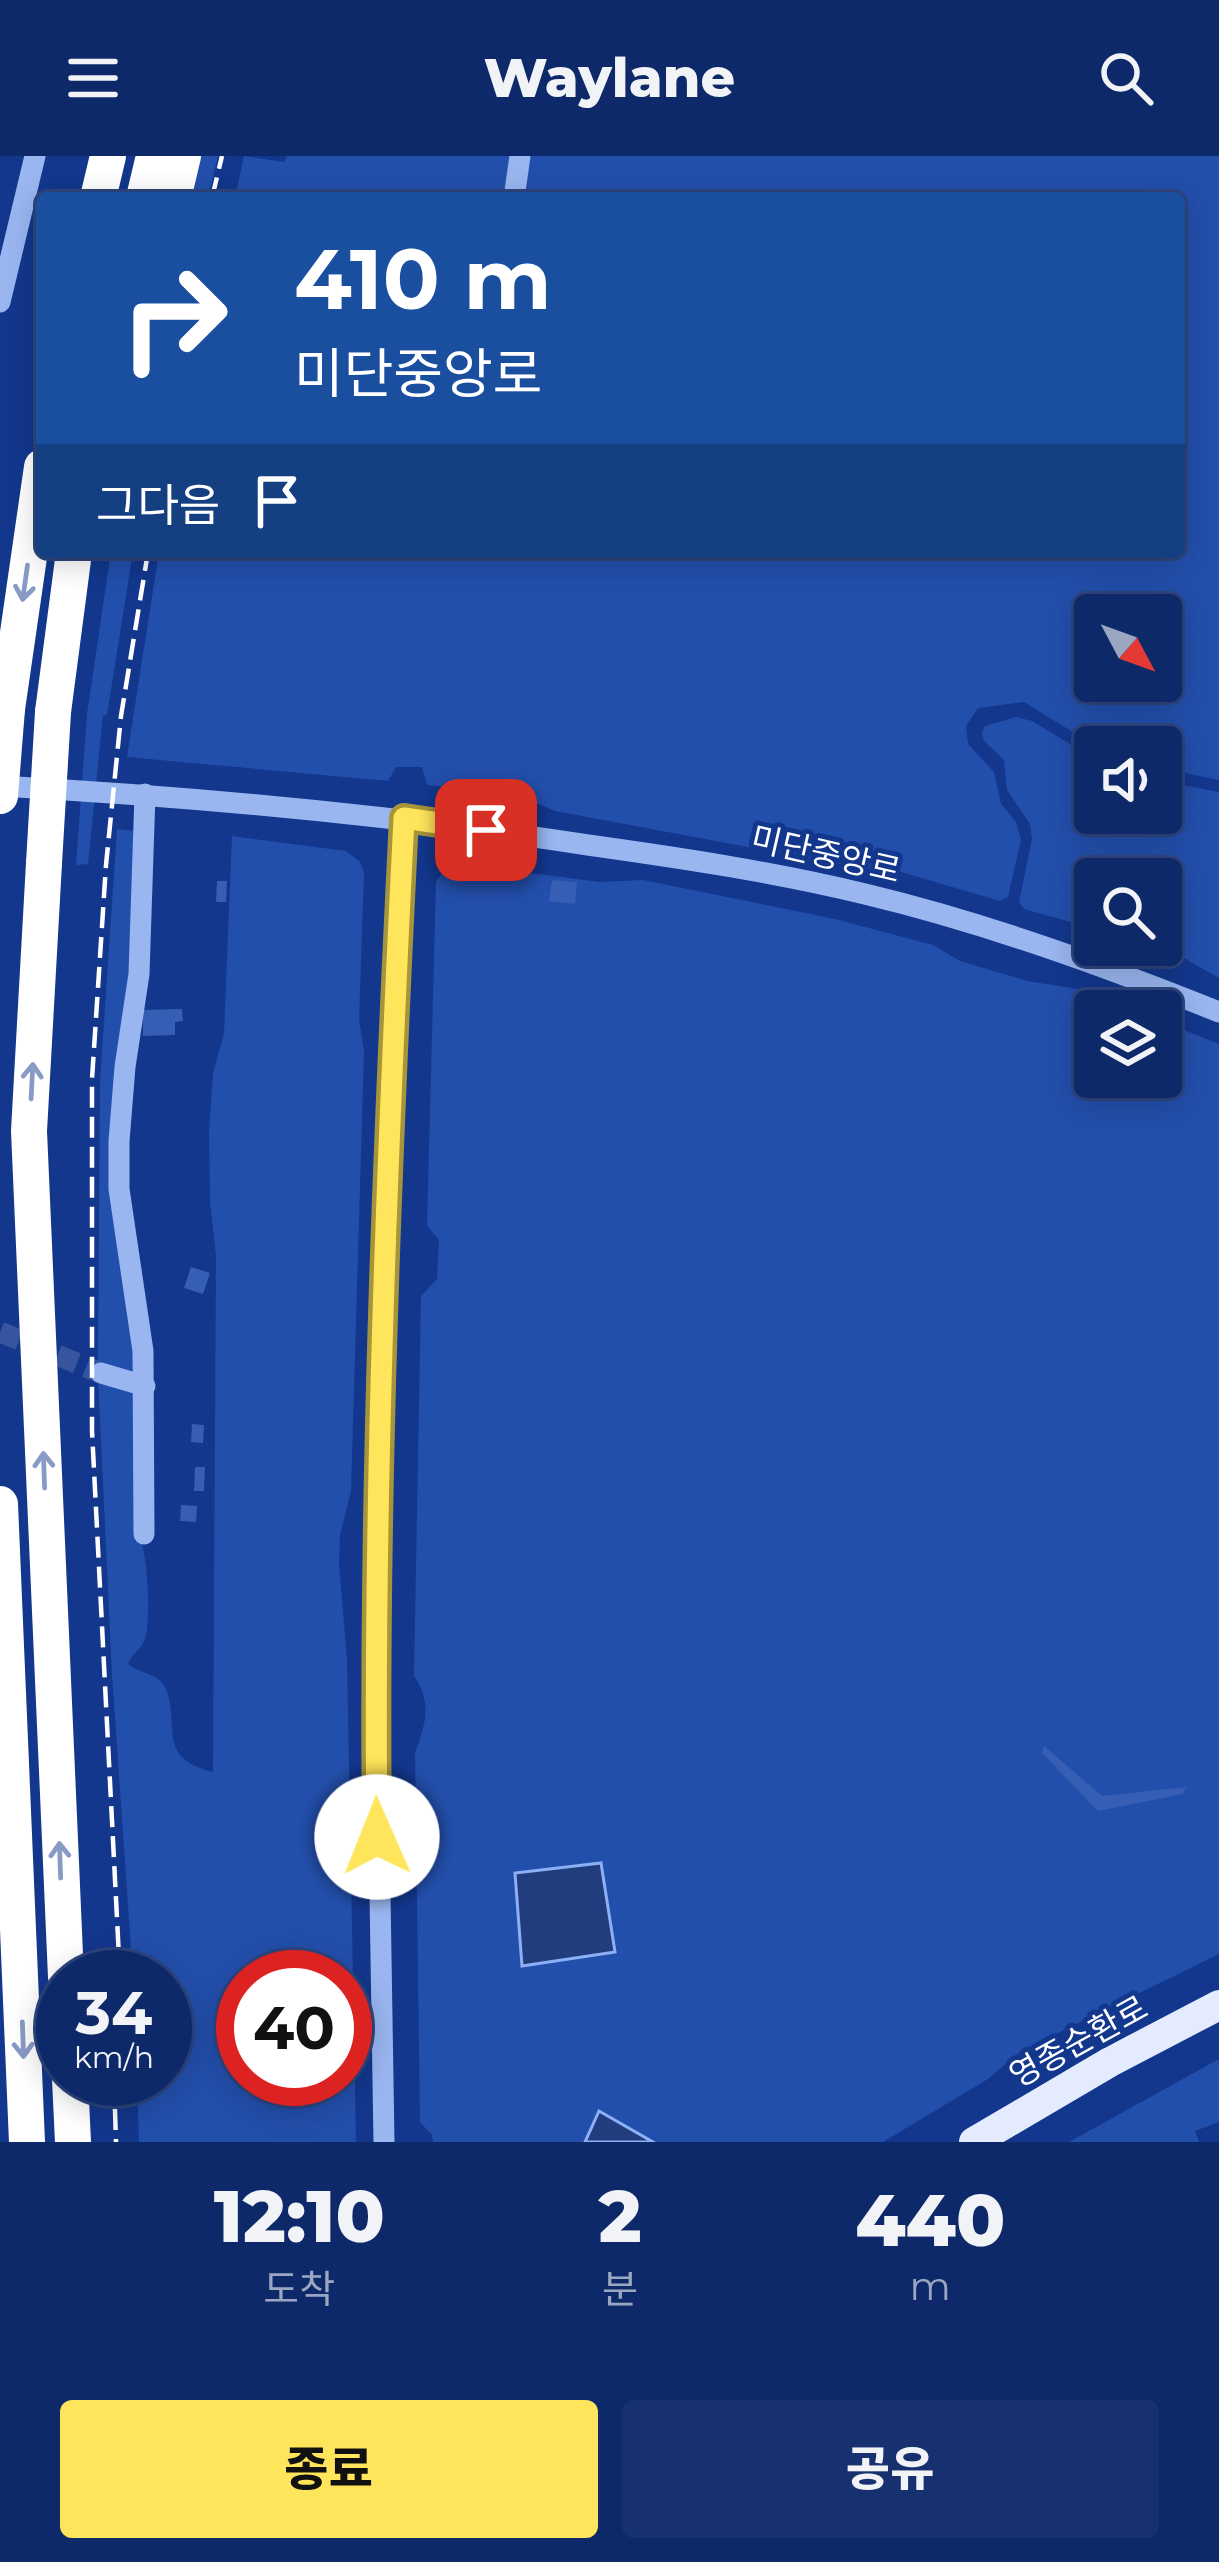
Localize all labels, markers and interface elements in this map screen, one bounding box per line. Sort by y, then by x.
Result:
icon: menu [60,45,126,111]
text: Waylane [484,45,735,111]
icon: search [1093,45,1159,111]
text: 410 m [294,228,552,330]
icon: right [96,240,252,396]
text: 미단중앙로 [294,341,542,407]
icon: arrive [244,468,310,534]
text: 그다음 [96,477,220,532]
one-way arrow [13,563,36,602]
north arrow [1074,594,1182,702]
map controls [1074,594,1182,1098]
button: sound [1074,726,1182,834]
pin [435,779,537,881]
icon: arrive [453,797,519,863]
street label: 미단중앙로 [748,817,904,891]
button: search [1074,858,1182,966]
button: layers [1074,990,1182,1098]
one-way arrow [21,1062,44,1101]
one-way arrow [32,1451,55,1490]
position arrow [314,1774,440,1900]
one-way arrow [49,1841,72,1880]
speed limit sign: 40 [216,1950,372,2106]
text: 34 [76,1976,152,2049]
street label: 영종순환로 [1002,1987,1154,2095]
one-way arrow [12,2020,35,2059]
text: km/h [74,2039,154,2076]
text: 12:10 [214,2172,385,2260]
text: 2 [598,2172,642,2260]
text: 440 [855,2176,1005,2264]
text: m [910,2262,951,2310]
text: 도착 [263,2265,335,2313]
text: 분 [602,2265,638,2313]
button: 종료 [60,2400,598,2538]
button: 공유 [622,2400,1159,2538]

